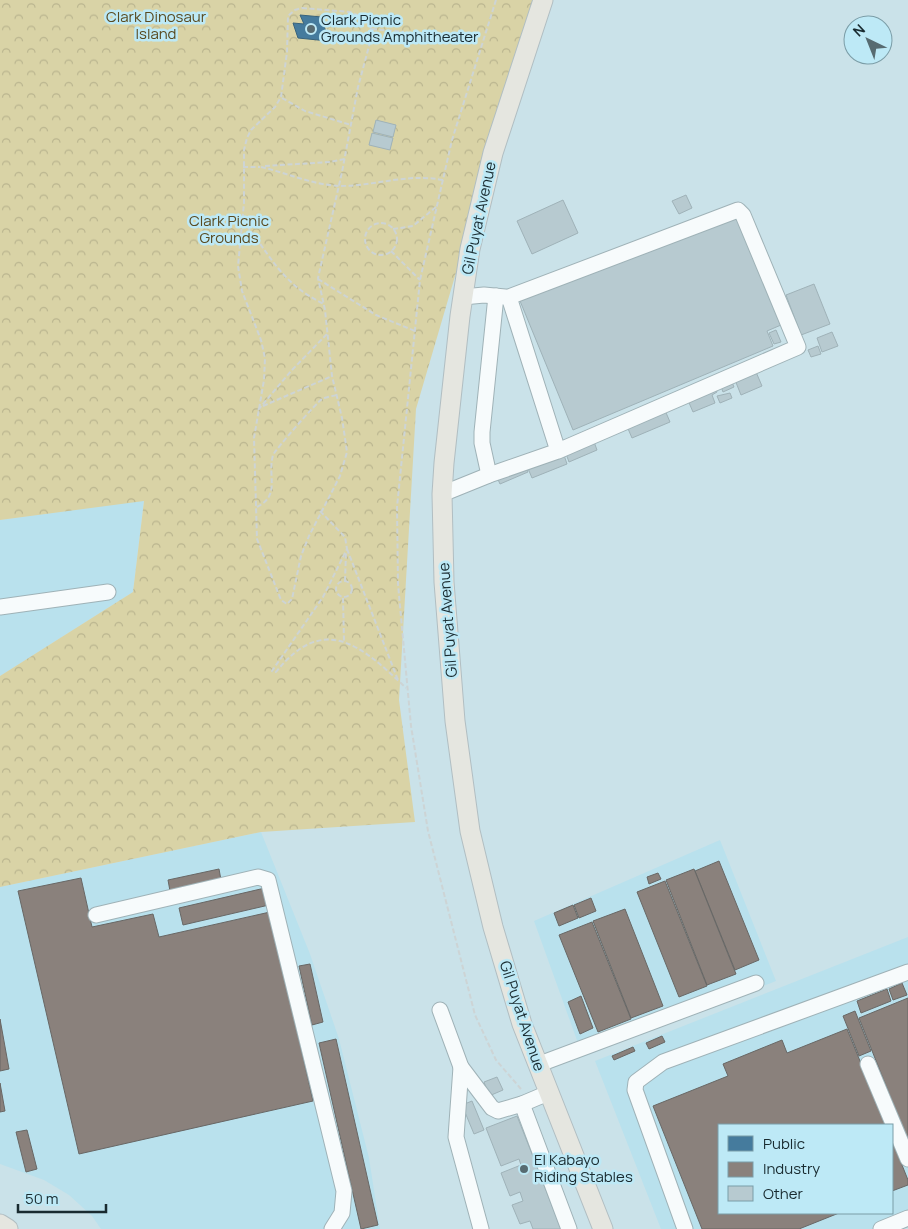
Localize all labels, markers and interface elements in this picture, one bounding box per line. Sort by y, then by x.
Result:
park label: Clark Dinosaur Island [106,6,207,44]
place label: Clark Picnic Grounds Amphitheater [321,9,479,47]
north arrow [843,15,893,65]
text: N [849,20,869,41]
marker: Clark Picnic Grounds Amphitheater [305,23,317,35]
street label: Gil Puyat Avenue [456,159,501,276]
park label: Clark Picnic Grounds [189,210,269,248]
street label: Gil Puyat Avenue [433,562,462,678]
street label: Gil Puyat Avenue [495,958,550,1074]
legend [718,1124,893,1214]
text: Public [763,1133,805,1154]
place label: El Kabayo Riding Stables [534,1149,633,1187]
text: Industry [763,1158,820,1179]
marker: El Kabayo Riding Stables [518,1163,530,1175]
scale bar [18,1182,105,1214]
text: Other [763,1183,804,1204]
text: 50 m [25,1188,59,1209]

